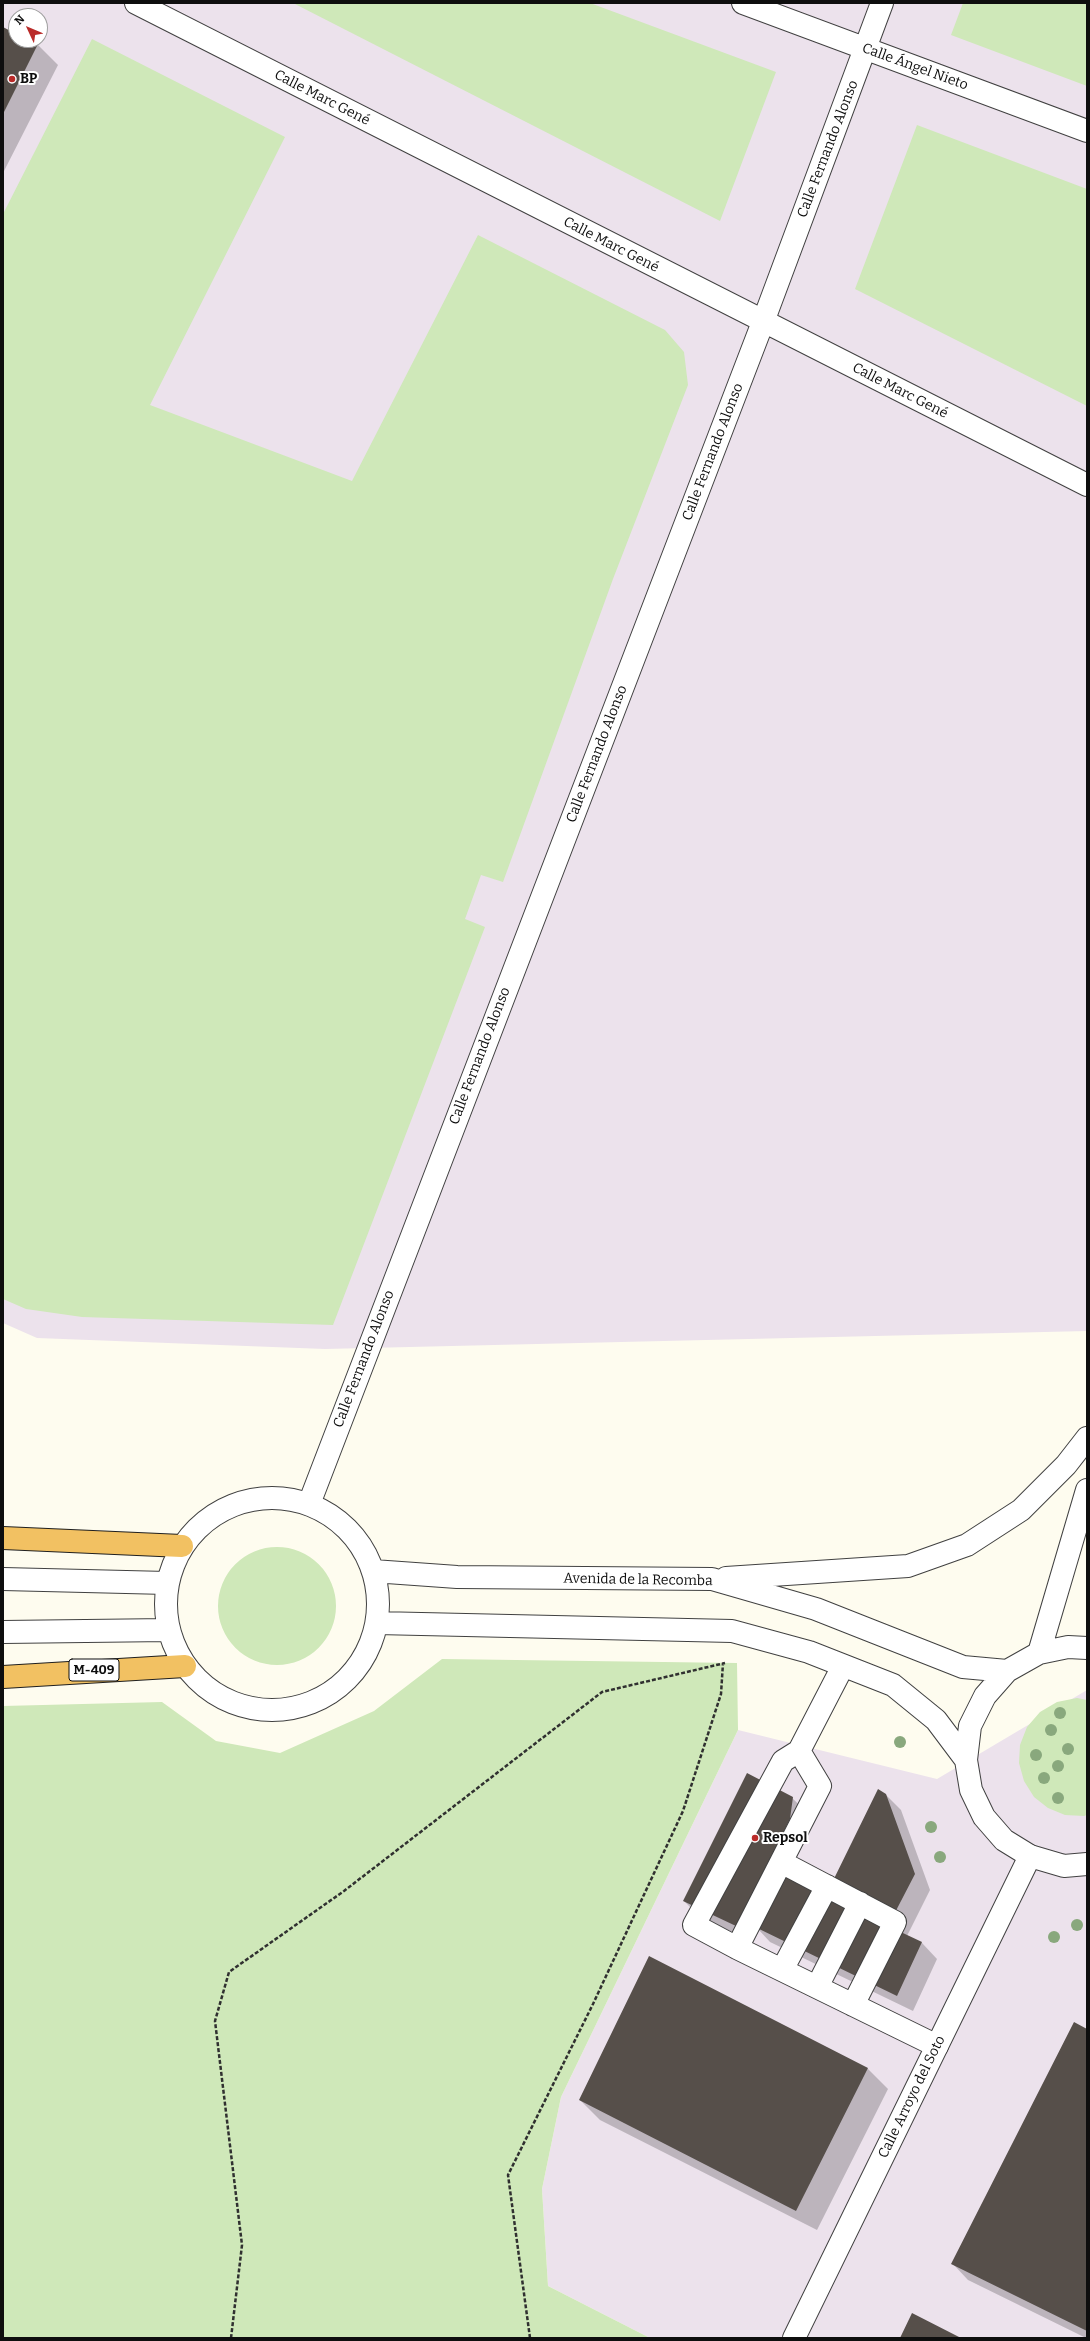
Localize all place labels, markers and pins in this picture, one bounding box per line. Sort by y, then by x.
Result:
place label: BP [20,71,37,87]
marker: BP [7,74,17,84]
place label: Repsol [763,1830,808,1846]
marker: Repsol [750,1833,760,1843]

